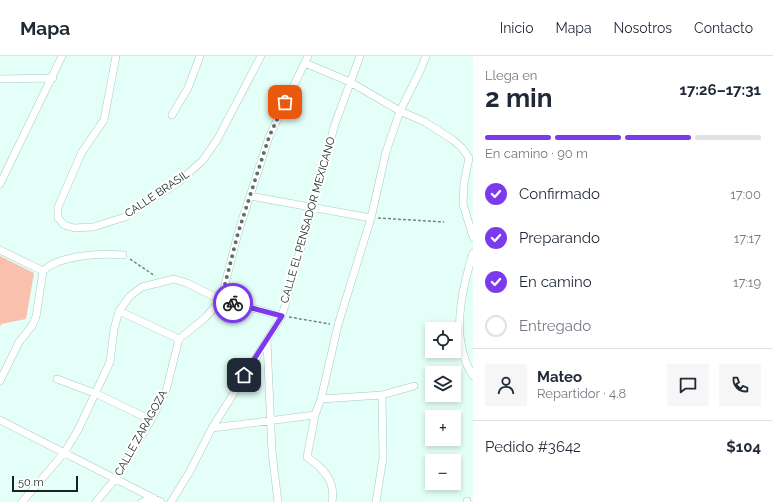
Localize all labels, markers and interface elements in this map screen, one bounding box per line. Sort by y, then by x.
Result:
text: Mapa [20,17,70,39]
text: Inicio [500,20,533,36]
text: Mapa [555,20,592,36]
text: Nosotros [614,20,672,36]
text: Contacto [694,20,753,36]
text: Llega en [485,68,537,83]
text: 17:26–17:31 [680,81,761,99]
text: 2 min [485,83,552,113]
pin [268,85,302,119]
icon: bag [274,91,296,113]
street label: CALLE EL PENSADOR MEXICANO [278,135,338,305]
text: En camino · 90 m [485,146,588,161]
street label: CALLE BRASIL [122,167,192,220]
icon: check [485,183,507,205]
text: Confirmado [519,185,600,203]
text: 17:00 [730,187,761,202]
icon: check [485,227,507,249]
text: Preparando [519,229,600,247]
text: 17:17 [734,231,761,246]
icon: check [485,271,507,293]
text: En camino [519,273,592,291]
text: 17:19 [733,275,761,290]
courier [213,283,253,323]
icon: bike [222,292,244,314]
text: Entregado [519,317,591,335]
map controls [425,322,461,490]
button: locate [425,322,461,358]
pin [227,358,261,392]
icon: home [233,364,255,386]
button: person [485,364,527,406]
button: chat [667,364,709,406]
button: phone [719,364,761,406]
button: layers [425,366,461,402]
text: Mateo [537,368,582,386]
text: Repartidor · 4.8 [537,386,626,401]
street label: CALLE ZARAGOZA [112,387,170,478]
button: + [425,410,461,446]
text: Pedido #3642 [485,438,581,456]
text: $104 [726,438,761,456]
button: − [425,454,461,490]
scale bar [12,474,78,493]
text: 50 m [18,476,44,489]

